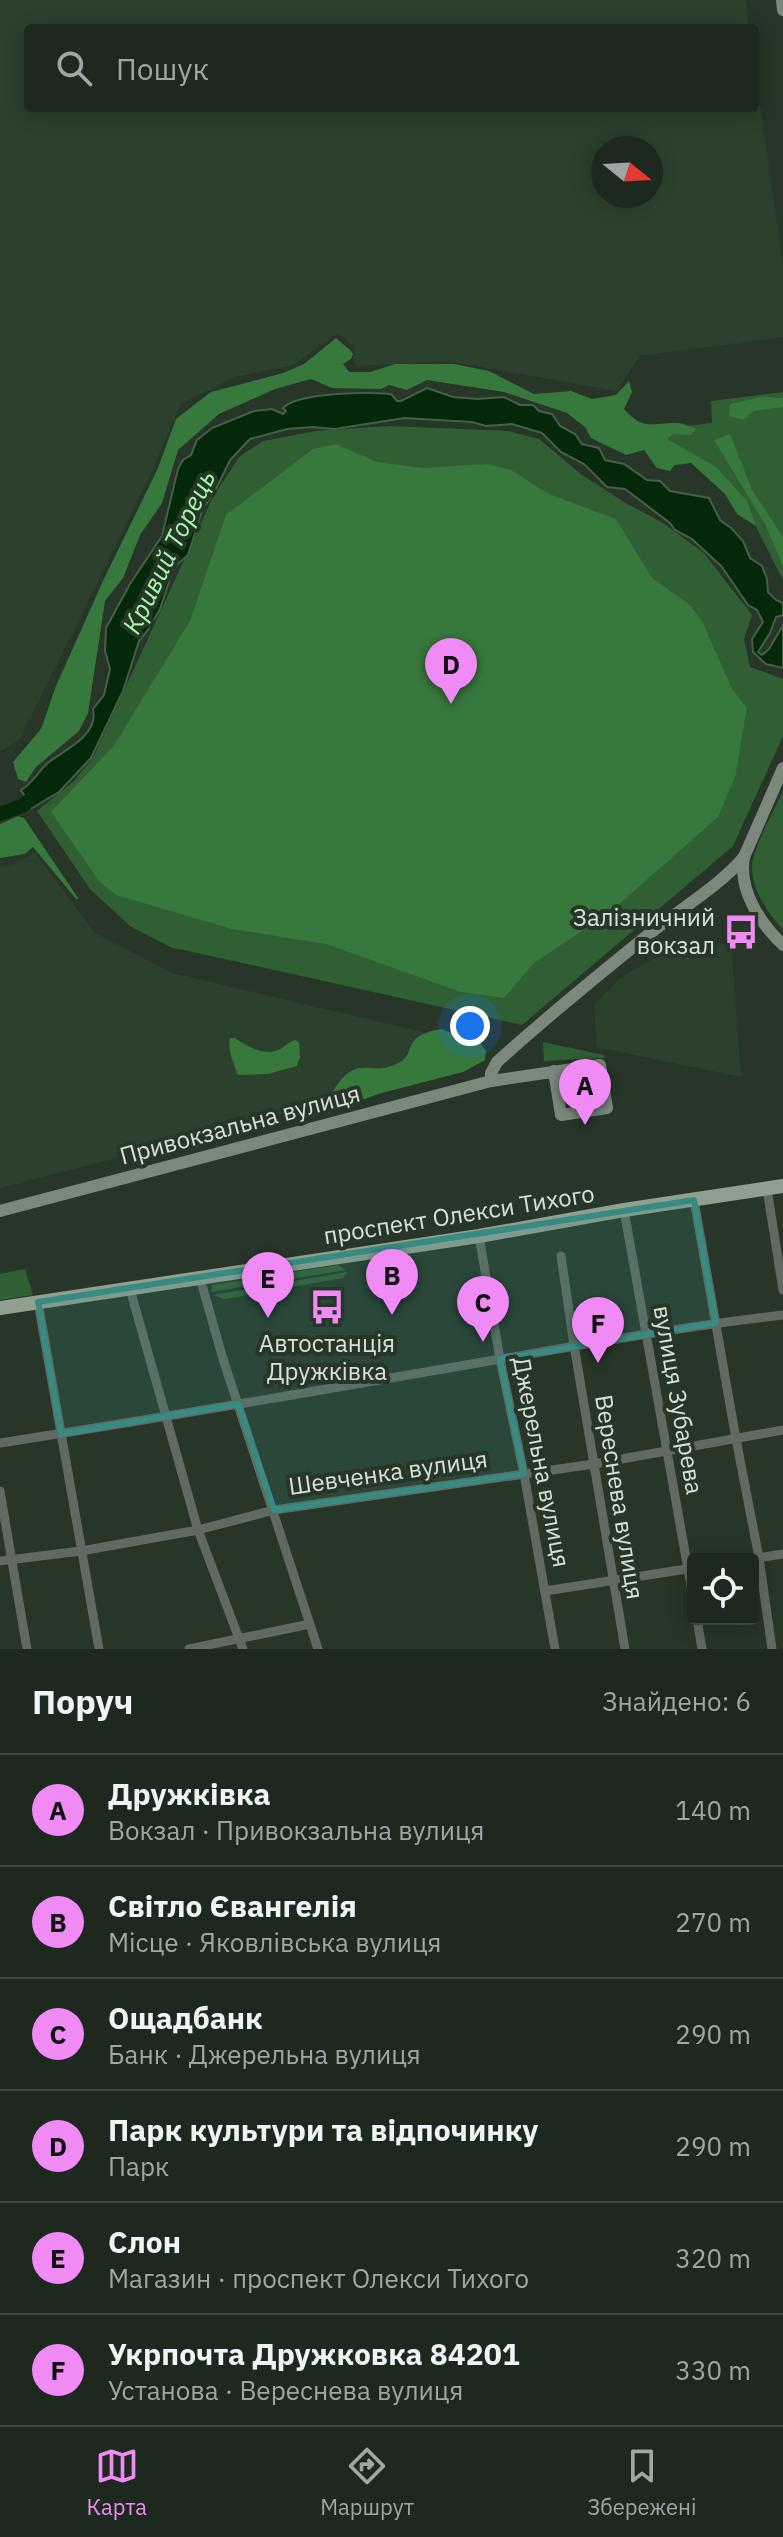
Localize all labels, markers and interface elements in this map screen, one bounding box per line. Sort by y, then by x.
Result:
search box [24,24,759,112]
icon: search [52,46,96,90]
text: Пошук [116,49,209,88]
north arrow [591,136,663,208]
water label: Кривий Торець [114,464,222,639]
pin: D [425,638,477,704]
place label: Залізничний вокзал [573,901,715,961]
bus stop icon: Залізничний вокзал [722,913,760,951]
your location [450,1006,490,1046]
pin: A [559,1059,611,1125]
street label: Привокзальна вулиця [116,1077,364,1172]
street label: проспект Олекси Тихого [321,1177,597,1251]
pin: B [366,1249,418,1315]
pin: E [242,1252,294,1318]
pin: C [457,1276,509,1342]
bus stop icon: Автостанція Дружківка [308,1288,346,1326]
pin: F [572,1297,624,1363]
street label: вулиця Зубарева [647,1303,711,1497]
place label: Автостанція Дружківка [259,1327,395,1387]
street label: Джерельна вулиця [506,1354,578,1570]
street label: Вереснева вулиця [588,1392,652,1601]
street label: Шевченка вулиця [286,1442,489,1502]
map controls [687,1553,759,1625]
button: locate [687,1553,759,1625]
text: Поруч [32,1679,133,1723]
text: Знайдено: 6 [602,1684,751,1718]
text: Дружківка [108,1774,270,1813]
text: A [49,1793,67,1827]
text: 140 m [675,1793,751,1827]
text: Вокзал · Привокзальна вулиця [108,1813,485,1847]
text: Світло Євангелія [108,1886,357,1925]
text: B [49,1905,67,1939]
text: 270 m [675,1905,751,1939]
text: Місце · Яковлівська вулиця [108,1925,441,1959]
text: Ощадбанк [108,1998,263,2037]
text: C [50,2017,66,2051]
text: 290 m [675,2017,751,2051]
text: Банк · Джерельна вулиця [108,2037,421,2071]
text: Парк культури та відпочинку [108,2110,538,2149]
text: D [49,2129,67,2163]
text: 290 m [675,2129,751,2163]
text: Парк [108,2149,169,2183]
text: Слон [108,2222,181,2261]
text: E [50,2241,66,2275]
text: 320 m [675,2241,751,2275]
text: Магазин · проспект Олекси Тихого [108,2261,529,2295]
text: Укрпочта Дружковка 84201 [108,2334,520,2373]
text: F [50,2353,66,2387]
text: 330 m [675,2353,751,2387]
text: Установа · Вереснева вулиця [108,2373,463,2407]
tab: Карта [87,2444,147,2521]
tab: Маршрут [320,2444,414,2521]
tab: Збережені [587,2444,696,2521]

